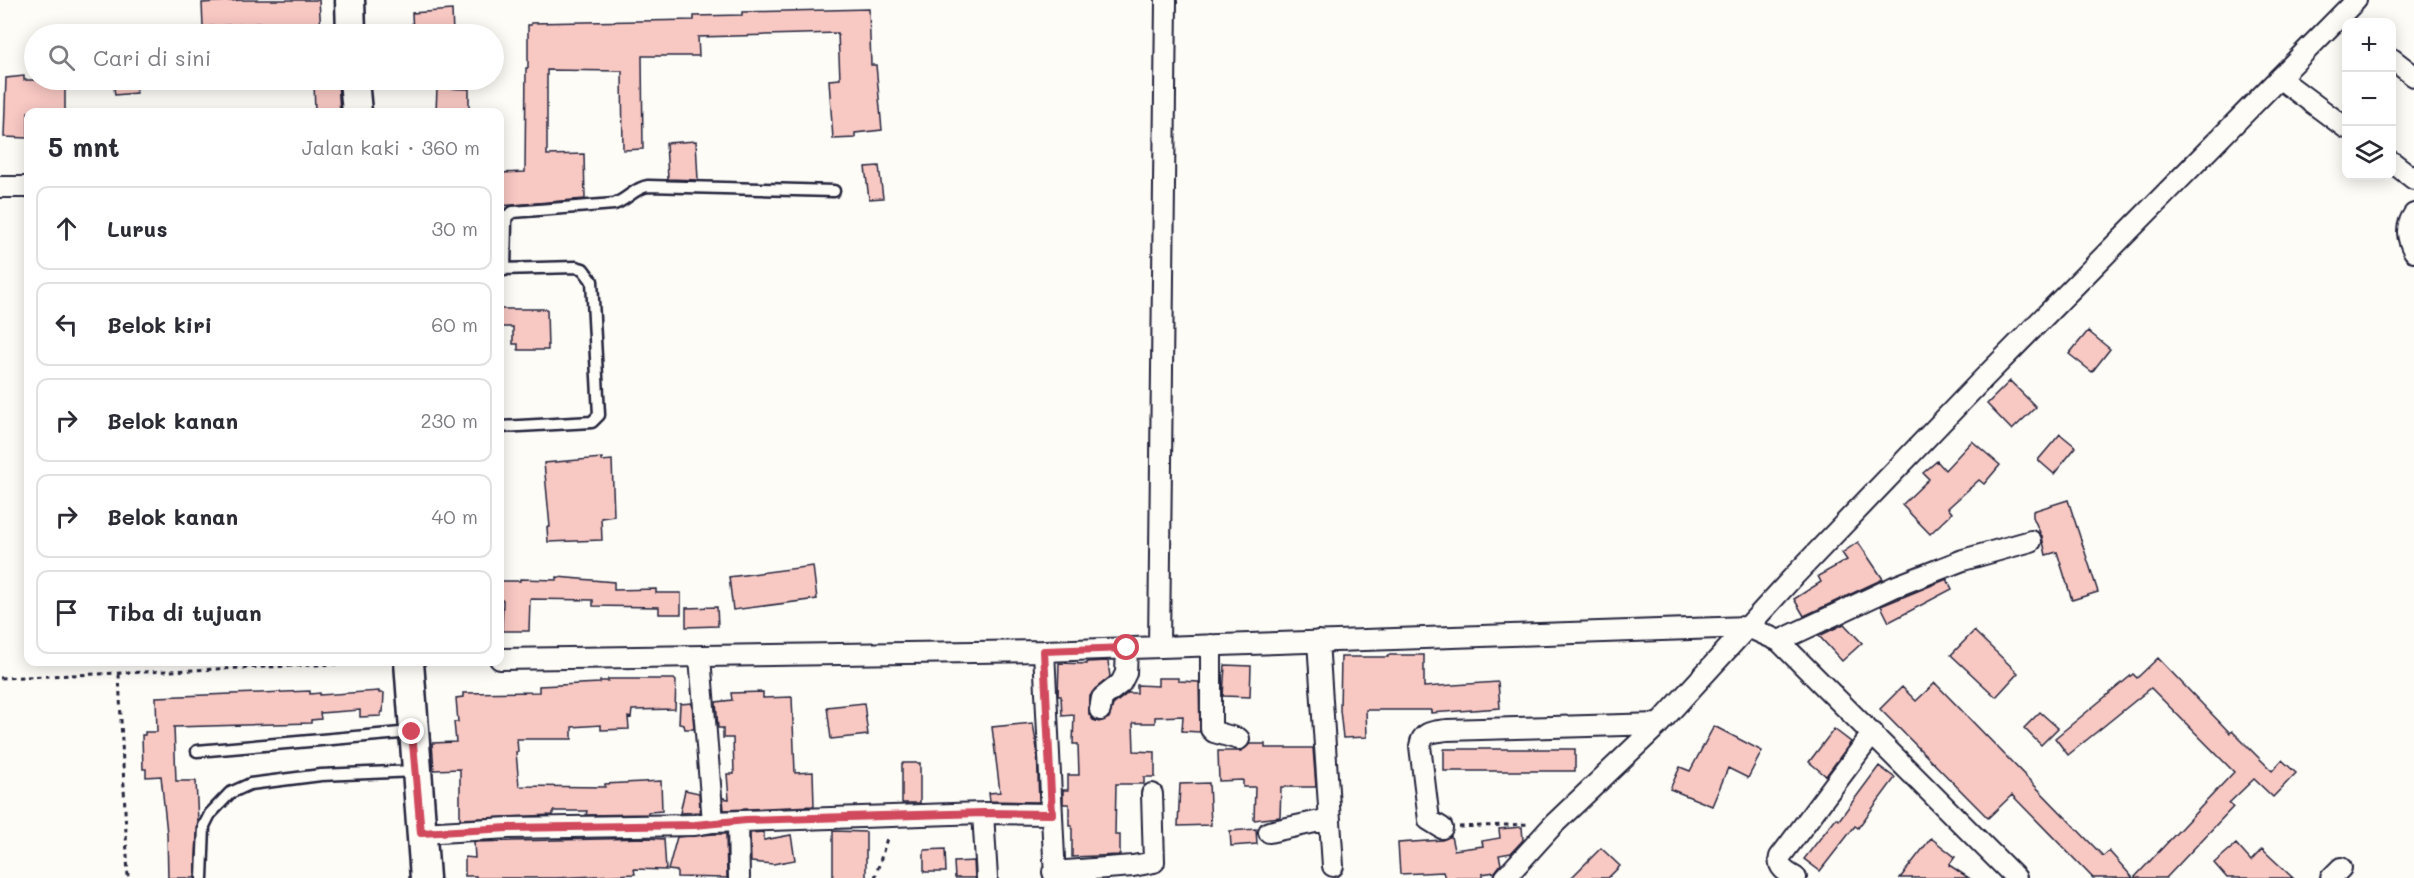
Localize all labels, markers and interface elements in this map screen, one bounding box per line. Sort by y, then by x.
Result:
map controls [2342,18,2396,180]
button: + [2342,18,2396,72]
search box [24,24,504,90]
icon: search [45,41,78,74]
text: Cari di sini [93,43,211,72]
button: − [2342,72,2396,126]
button: layers [2342,126,2396,180]
text: 5 mnt [48,130,120,164]
text: Jalan kaki · 360 m [302,134,480,160]
icon: ahead [50,212,83,245]
text: Lurus [107,214,168,243]
text: 30 m [432,215,478,241]
icon: left [50,308,83,341]
text: Belok kiri [107,310,212,339]
text: 60 m [431,311,478,337]
icon: right [50,404,83,437]
text: Belok kanan [107,406,238,435]
text: 230 m [420,407,478,433]
icon: right [50,500,83,533]
text: Belok kanan [107,502,238,531]
text: 40 m [432,503,478,529]
icon: arrive [50,596,83,629]
text: Tiba di tujuan [107,598,262,627]
route start [1113,634,1139,660]
route end [398,718,424,744]

